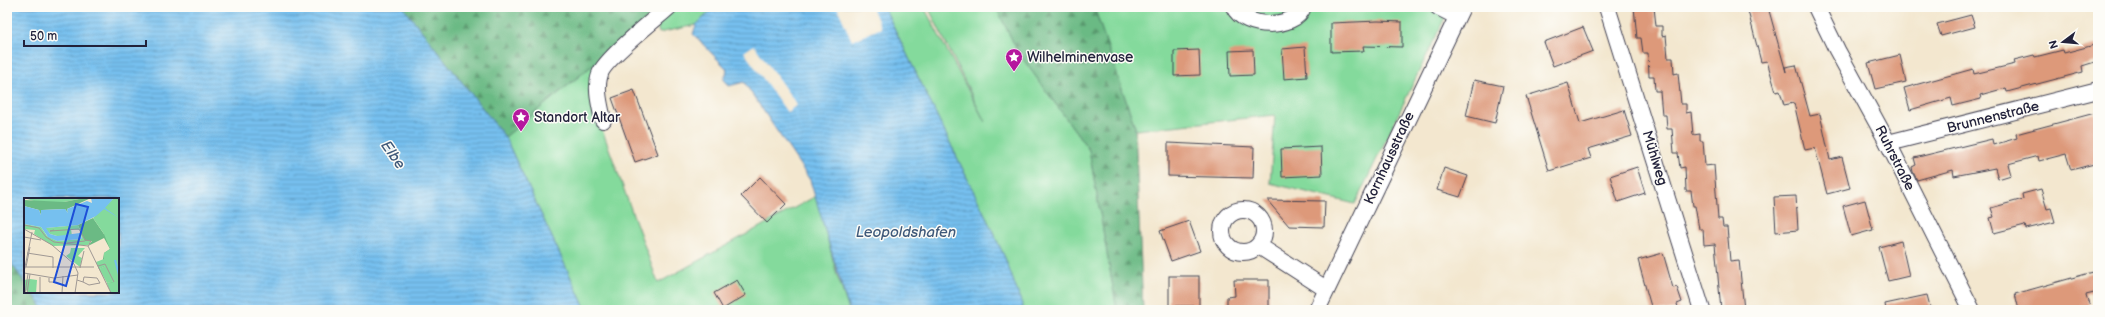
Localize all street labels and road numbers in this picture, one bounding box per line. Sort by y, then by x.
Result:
street label: Brunnenstraße [1945,97,2041,137]
street label: Kornhausstraße [1360,109,1418,207]
street label: Ruhrstraße [1871,123,1919,193]
street label: Mühlweg [1639,128,1671,188]

